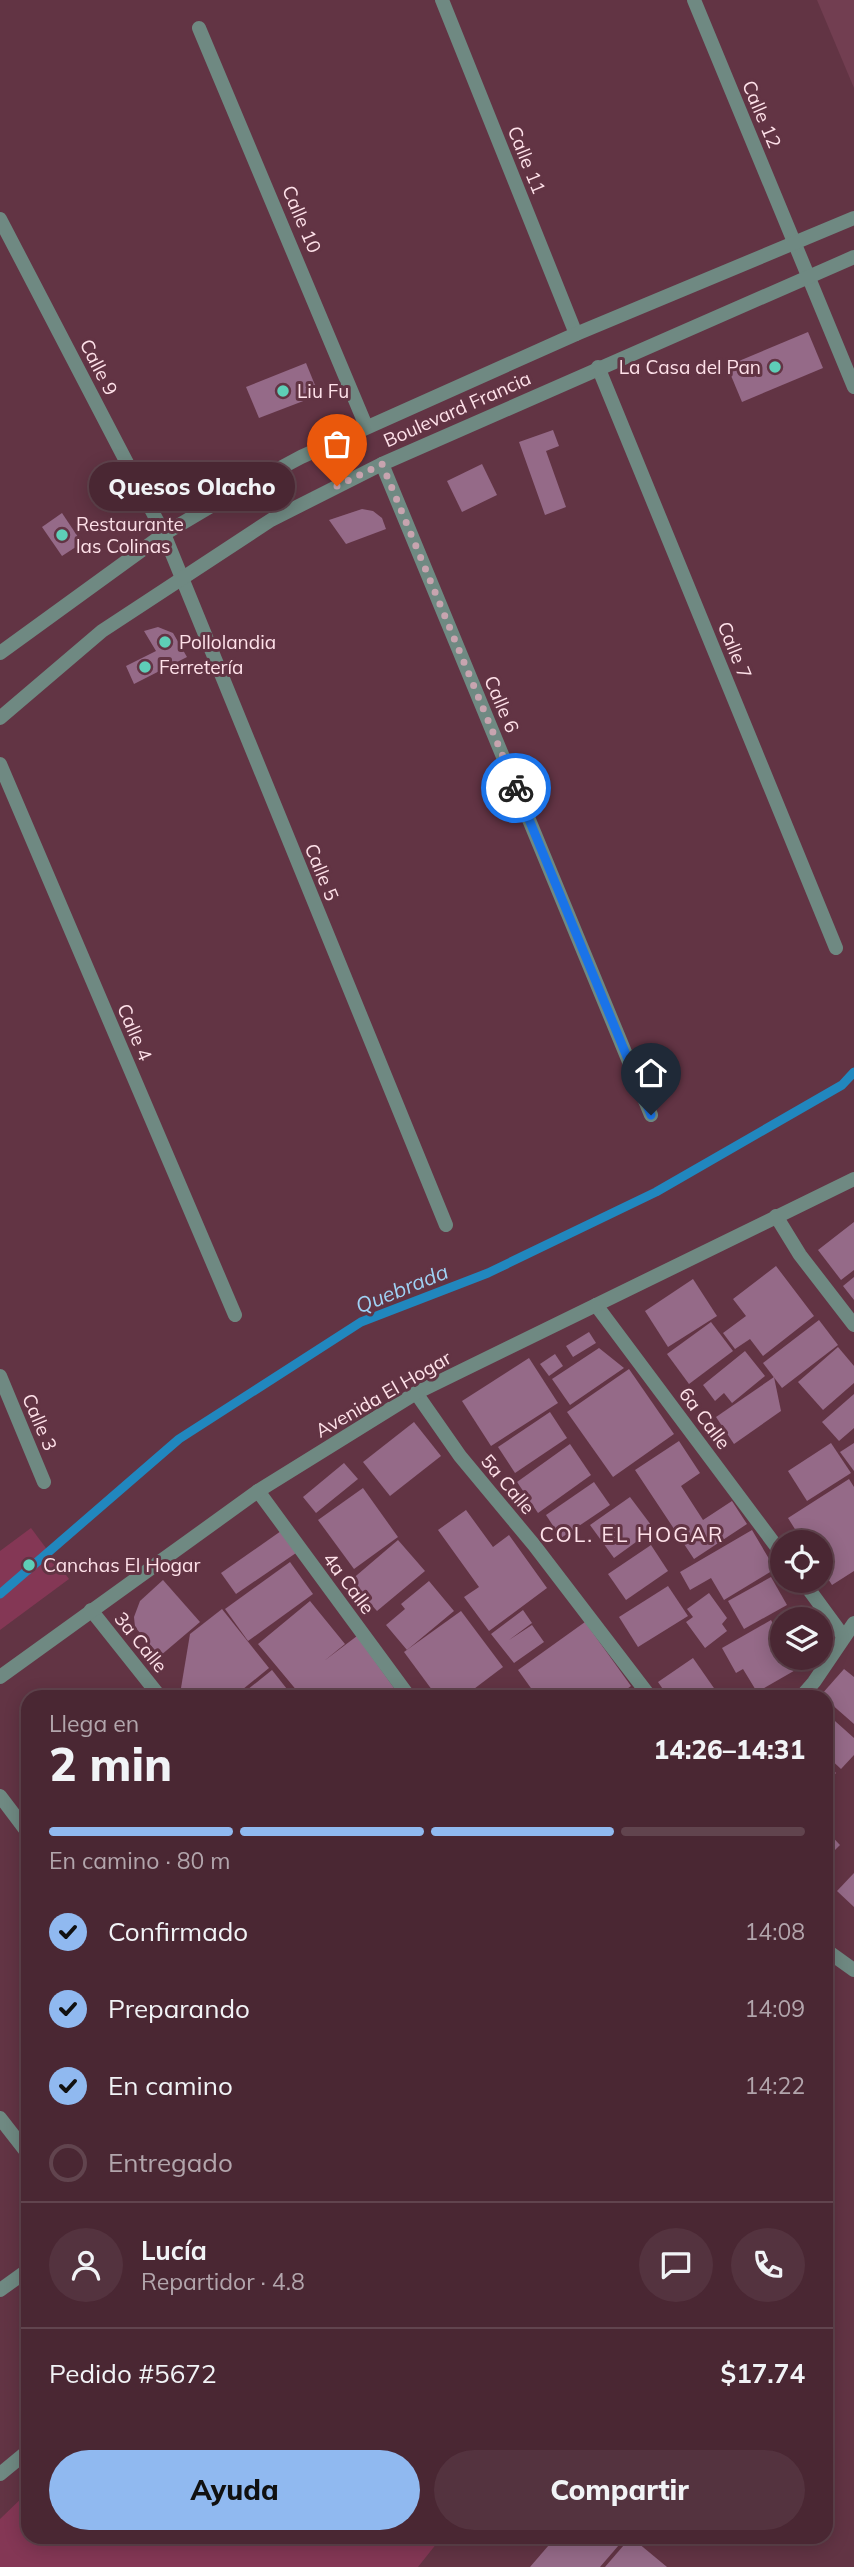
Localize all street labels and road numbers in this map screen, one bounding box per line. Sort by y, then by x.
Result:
street label: Calle 12 [737,77,787,151]
street label: Calle 11 [503,122,551,198]
street label: Calle 10 [277,182,327,256]
street label: Calle 9 [75,335,123,399]
street label: Boulevard Francia [379,366,535,452]
street label: Calle 7 [713,618,757,682]
street label: Calle 6 [479,672,525,736]
street label: Calle 5 [300,840,344,904]
street label: Calle 4 [112,1000,158,1064]
street label: Avenida El Hogar [311,1345,455,1443]
street label: 6a Calle [674,1382,736,1454]
street label: Calle 3 [17,1390,63,1454]
street label: 5a Calle [476,1449,540,1519]
street label: 4a Calle [318,1547,380,1619]
street label: 3a Calle [109,1607,173,1677]

